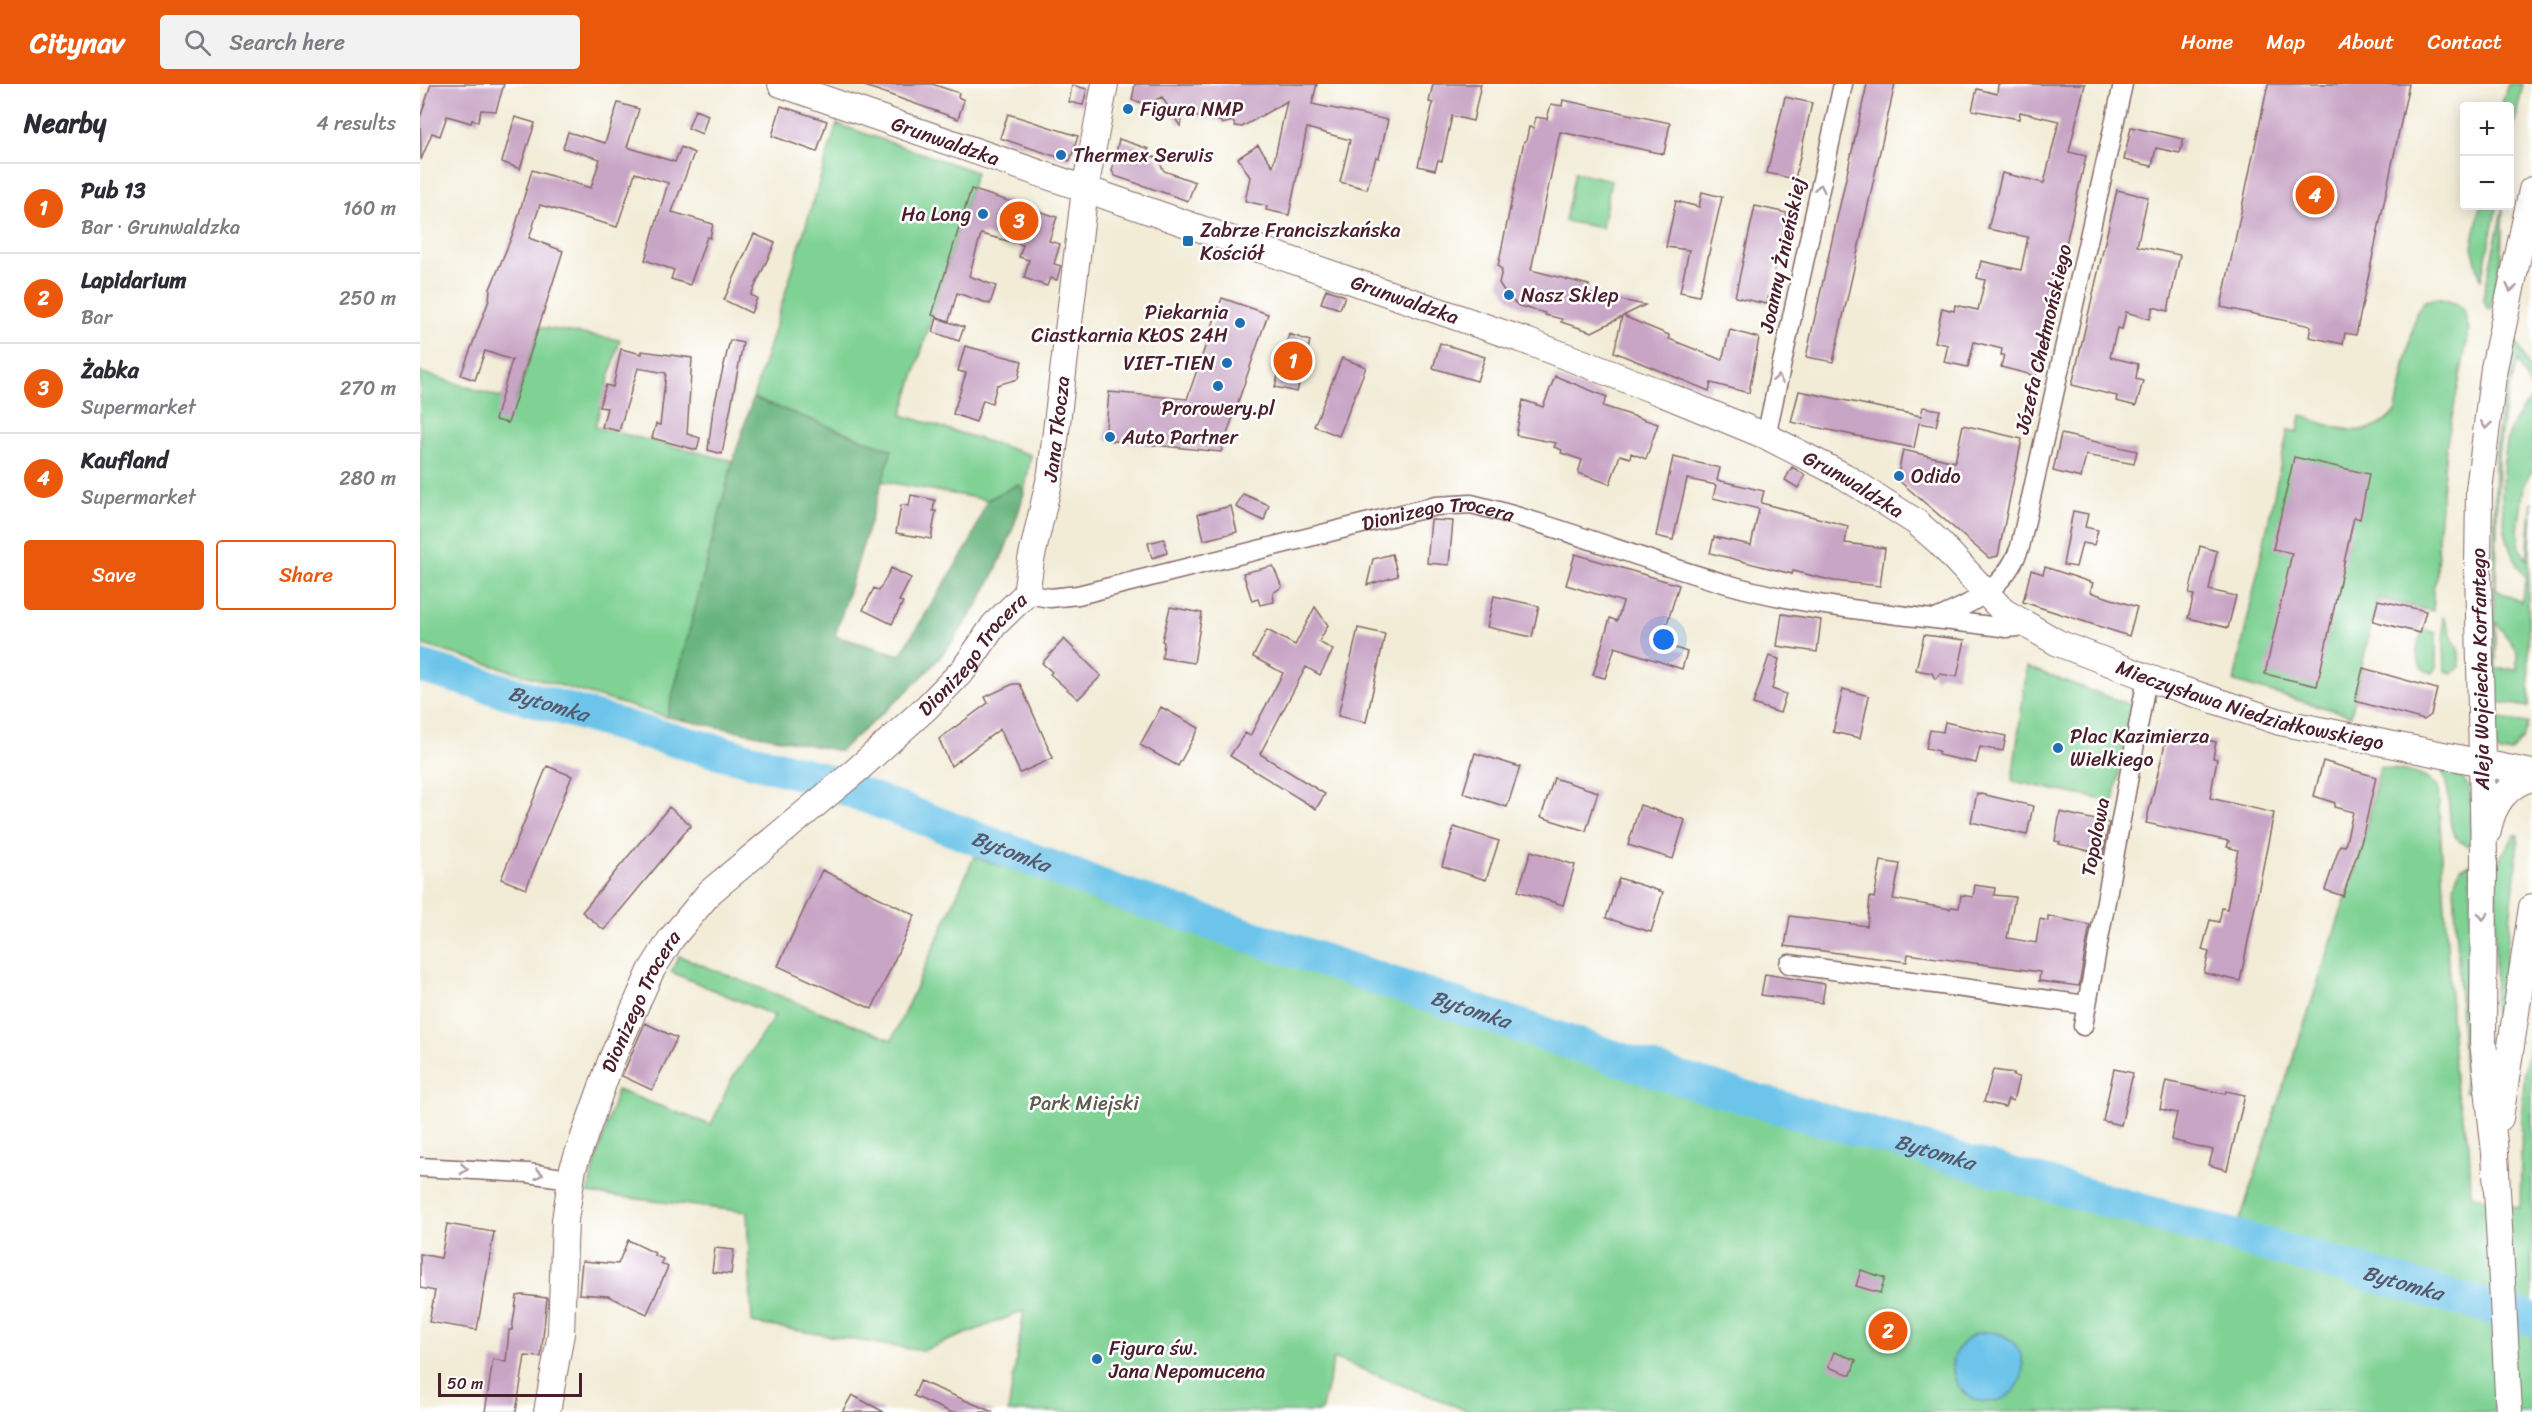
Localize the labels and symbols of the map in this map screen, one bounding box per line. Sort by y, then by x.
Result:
place label: Figura NMP [1140,92,1244,127]
marker: Figura NMP [1121,102,1135,116]
street label: Grunwaldzka [886,106,1004,176]
place label: Thermex Serwis [1073,138,1214,173]
marker: Thermex Serwis [1054,148,1068,162]
pin: 4 [2296,172,2334,218]
street label: Joanny Żnieńskiej [1749,174,1816,337]
one-way arrow [1813,183,1826,193]
place label: Ha Long [901,197,971,232]
pin: 3 [1000,198,1038,244]
marker: Ha Long [976,207,990,221]
place label: Zabrze Franciszkańska Kościół [1200,213,1401,271]
marker: Zabrze Franciszkańska Kościół [1181,234,1195,248]
street label: Józefa Chełmońskiego [2004,241,2082,438]
street label: Grunwaldzka [1346,265,1464,335]
place label: Nasz Sklep [1521,278,1619,313]
one-way arrow [2505,283,2518,293]
marker: Nasz Sklep [1502,288,1516,302]
place label: Piekarnia Ciastkarnia KŁOS 24H [1031,295,1229,353]
marker: Piekarnia Ciastkarnia KŁOS 24H [1233,316,1247,330]
pin: 1 [1274,338,1312,384]
place label: VIET-TIEN [1123,346,1215,381]
marker: VIET-TIEN [1220,356,1234,370]
street label: Jana Tkocza [1032,374,1080,486]
one-way arrow [1771,374,1784,384]
marker: Prorowery.pl [1211,379,1225,393]
place label: Prorowery.pl [1161,391,1276,426]
place label: Auto Partner [1121,420,1239,455]
one-way arrow [2480,421,2492,430]
marker: Auto Partner [1103,430,1117,444]
street label: Grunwaldzka [1797,441,1911,528]
place label: Odido [1911,459,1961,494]
marker: Odido [1892,469,1906,483]
street label: Dionizego Trocera [1358,486,1519,541]
street label: Aleja Wojciecha Korfantego [2461,548,2500,791]
street label: Dionizego Trocera [910,583,1037,726]
your location [1649,625,1678,654]
street label: Mieczysława Niedziałkowskiego [2111,650,2387,761]
water label: Bytomka [504,674,595,735]
place label: Plac Kazimierza Wielkiego [2070,719,2209,777]
marker: Plac Kazimierza Wielkiego [2051,741,2065,755]
street label: Topolowa [2071,795,2120,880]
water label: Bytomka [966,819,1058,885]
one-way arrow [2477,912,2489,921]
street label: Dionizego Trocera [591,921,691,1077]
water label: Bytomka [1426,978,1518,1041]
park label: Park Miejski [1029,1086,1140,1121]
water label: Bytomka [1890,1123,1982,1183]
one-way arrow [460,1163,469,1176]
one-way arrow [535,1167,544,1180]
water label: Bytomka [2358,1254,2450,1313]
pin: 2 [1868,1308,1908,1354]
place label: Figura św. Jana Nepomucena [1108,1331,1265,1389]
marker: Figura św. Jana Nepomucena [1090,1352,1104,1366]
scale bar [438,1370,582,1398]

